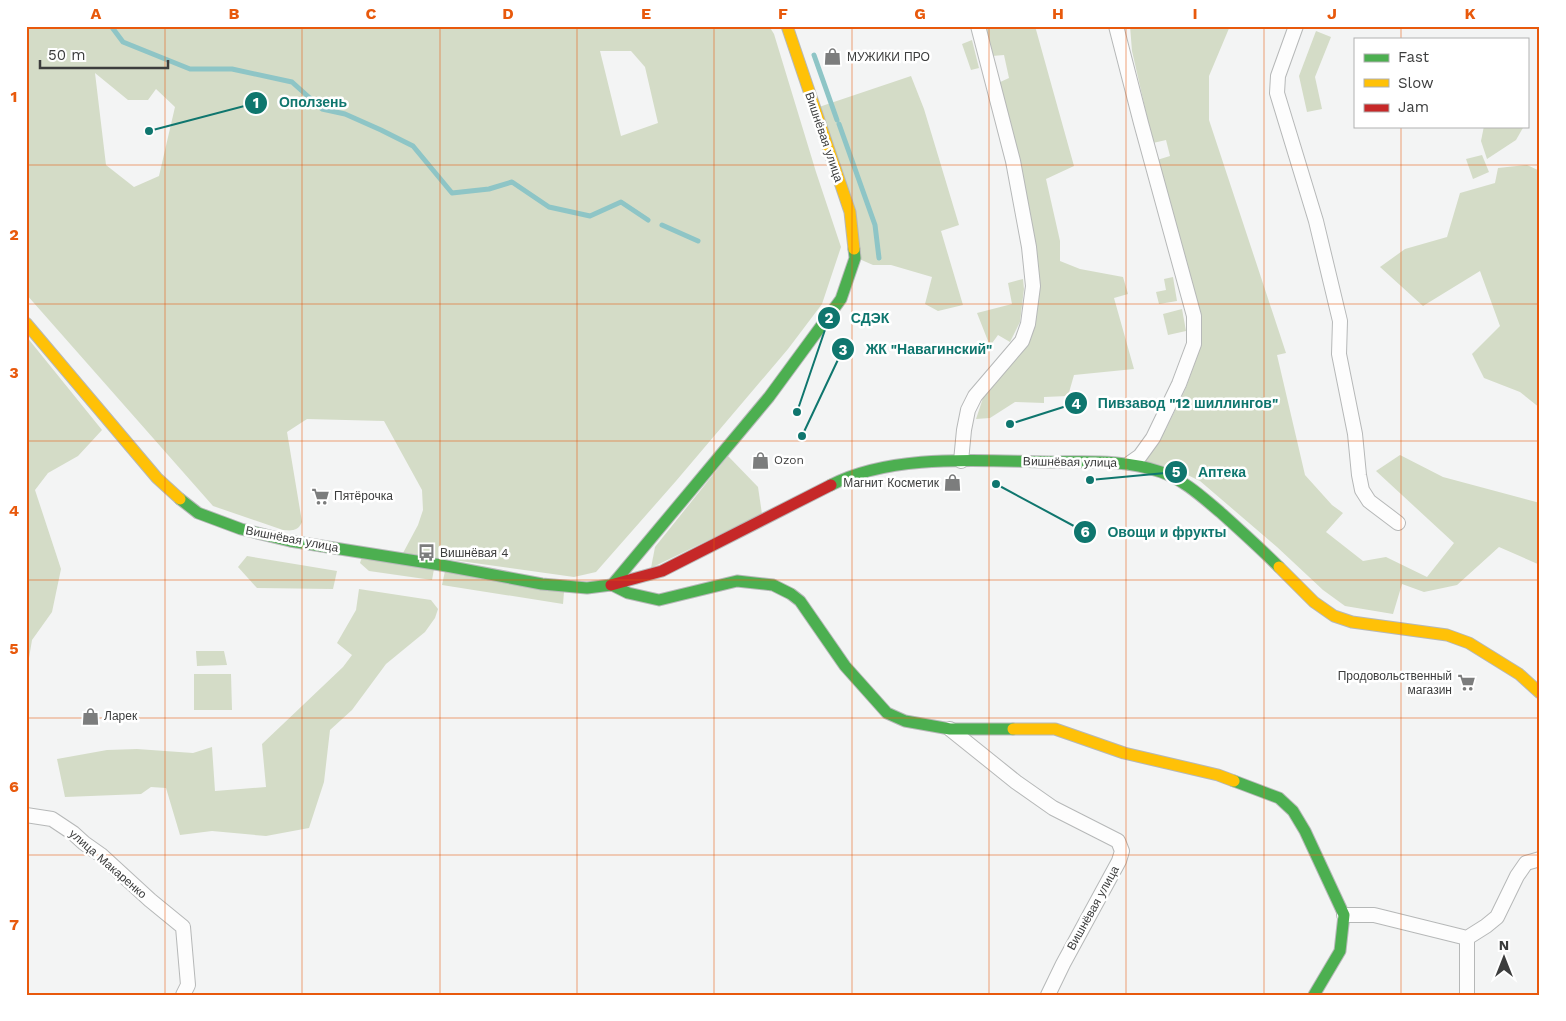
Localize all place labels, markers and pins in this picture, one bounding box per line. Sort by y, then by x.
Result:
shop icon: МУЖИКИ ПРО [823,47,843,67]
place label: МУЖИКИ ПРО [847,50,930,64]
callout: Оползень [244,88,357,117]
callout: СДЭК [816,304,899,333]
callout: ЖК "Навагинский" [830,335,1002,364]
callout: Пивзавод "12 шиллингов" [1063,389,1288,418]
shop icon: Ozon [750,450,770,470]
place label: Ozon [774,453,804,467]
callout: Аптека [1163,457,1256,486]
shop icon: Магнит Косметик [943,473,963,493]
place label: Магнит Косметик [843,476,940,490]
supermarket icon: Пятёрочка [310,486,330,506]
place label: Пятёрочка [334,489,393,503]
callout: Овощи и фрукты [1072,517,1236,546]
bus stop icon: Вишнёвая 4 [416,543,436,563]
place label: Вишнёвая 4 [440,546,508,560]
place label: Продовольственный магазин [1338,669,1452,697]
supermarket icon: Продовольственный магазин [1456,673,1476,693]
shop icon: Ларек [80,706,100,726]
place label: Ларек [104,709,138,723]

